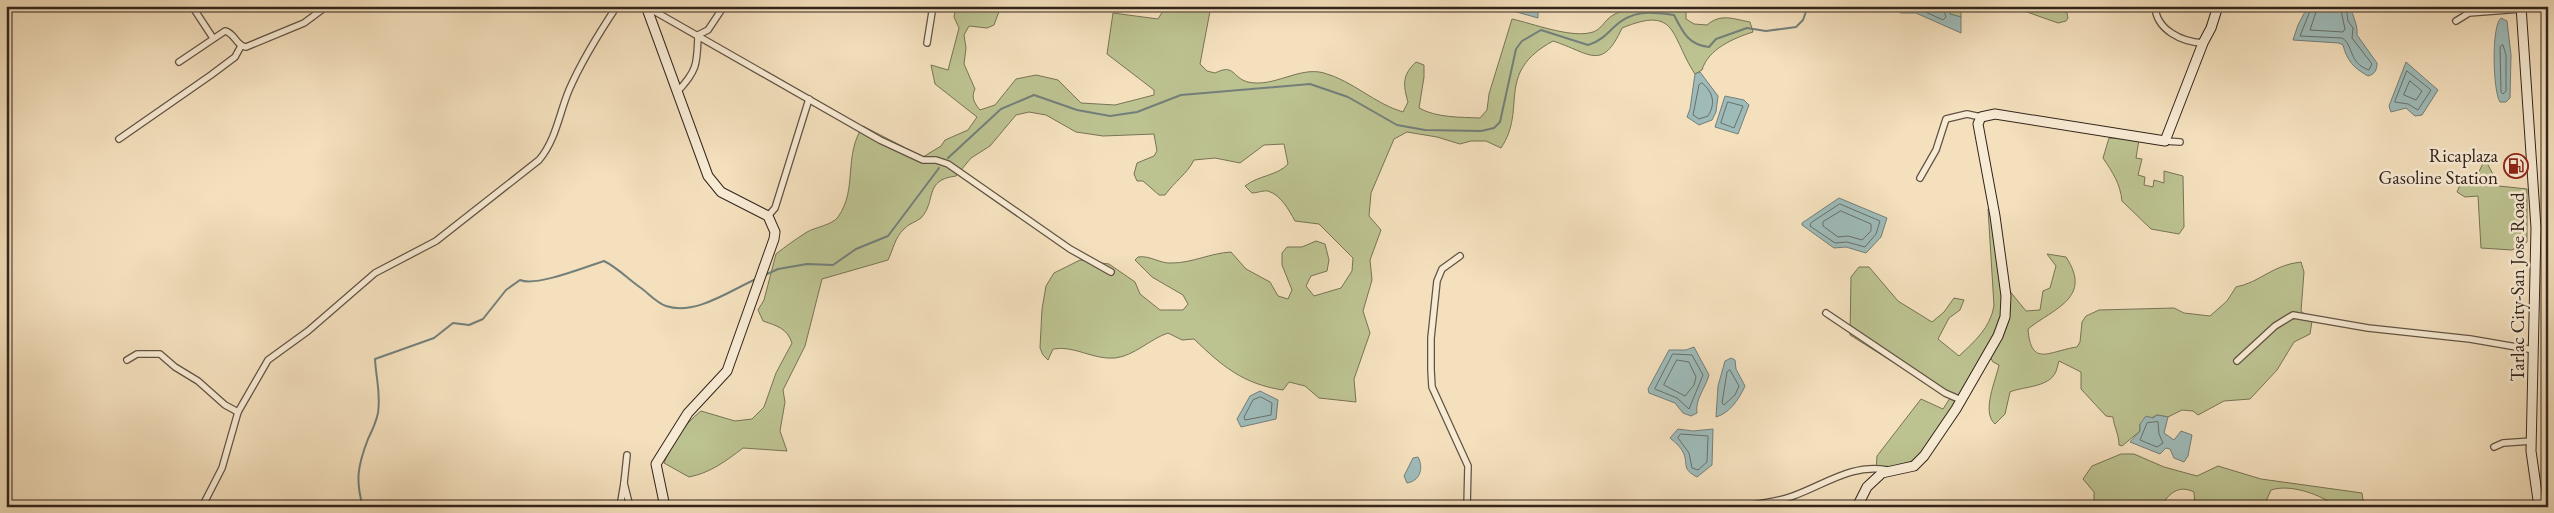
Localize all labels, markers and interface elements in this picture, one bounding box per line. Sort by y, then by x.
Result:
place label: Ricaplaza Gasoline Station [2378,143,2498,190]
fuel station icon: Ricaplaza Gasoline Station [2503,153,2529,179]
street label: Tarlac City-San Jose Road [2505,192,2530,382]

